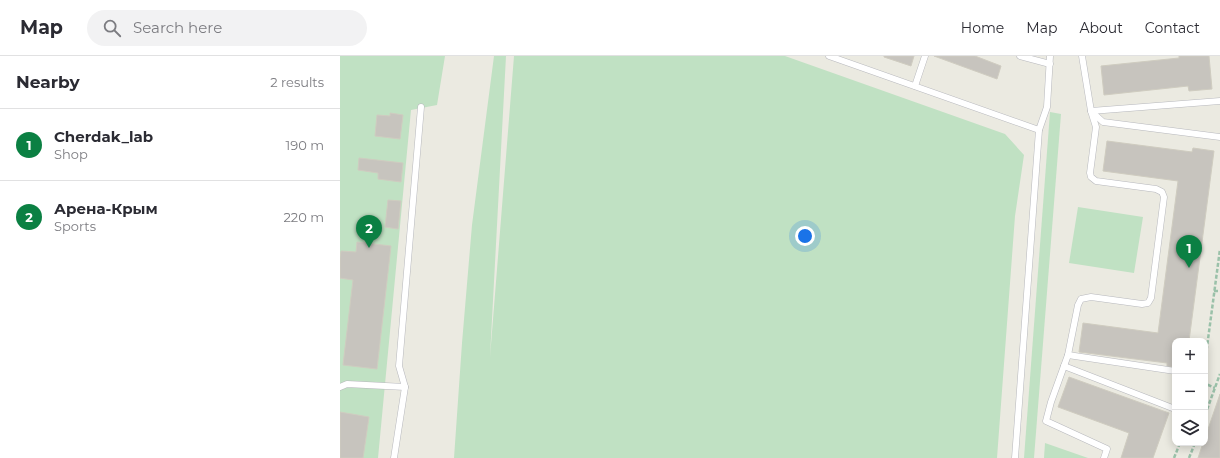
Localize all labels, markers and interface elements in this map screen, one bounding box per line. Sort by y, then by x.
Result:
search box [87,10,367,46]
text: Map [20,16,63,39]
icon: search [101,17,123,39]
text: Search here [133,18,222,37]
text: Home [961,19,1004,37]
text: Map [1026,19,1057,37]
text: About [1079,19,1123,37]
text: Contact [1145,19,1200,37]
text: Nearby [16,72,80,92]
text: 2 results [270,74,324,90]
text: Cherdak_lab [54,127,153,146]
text: 1 [26,137,32,153]
text: 190 m [286,137,324,153]
text: Shop [54,146,88,162]
text: Арена-Крым [54,199,158,218]
text: 2 [25,209,33,225]
text: 220 m [283,209,324,225]
pin: 2 [356,215,382,248]
text: Sports [54,218,96,234]
your location [795,226,815,246]
pin: 1 [1176,235,1202,268]
map controls [1172,338,1208,446]
button: + [1172,338,1208,374]
button: − [1172,374,1208,410]
button: layers [1172,410,1208,446]

